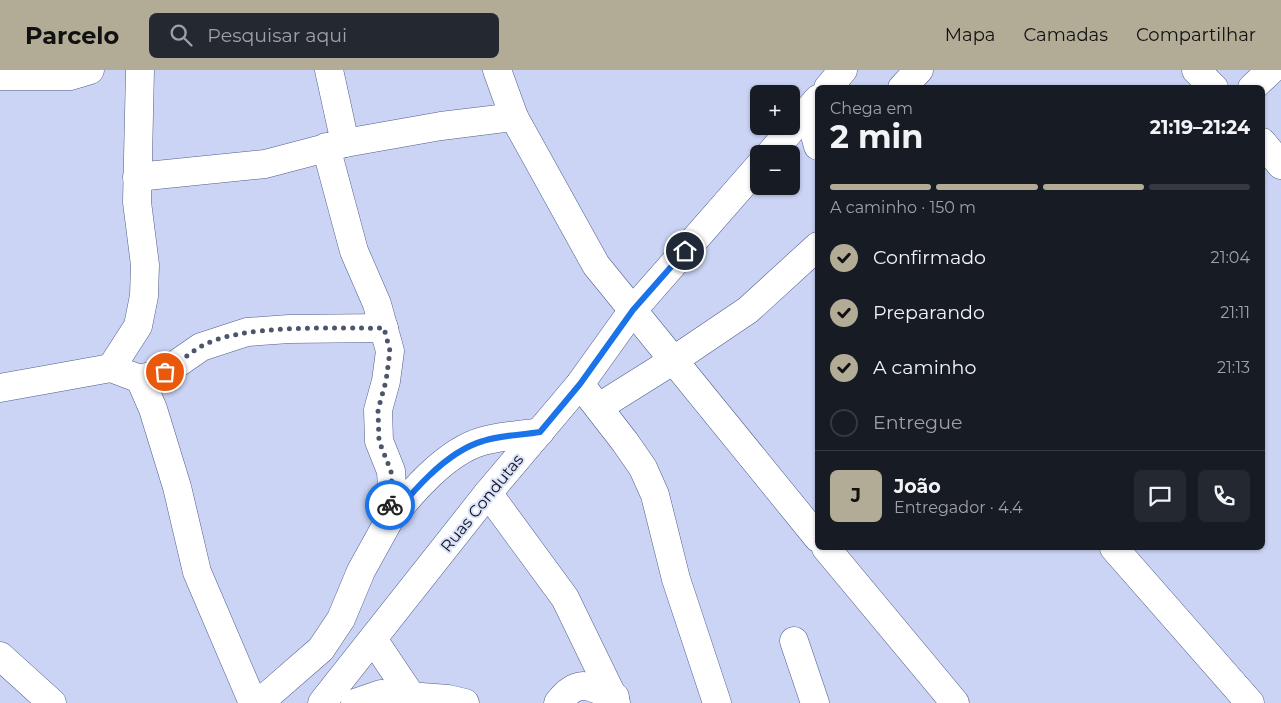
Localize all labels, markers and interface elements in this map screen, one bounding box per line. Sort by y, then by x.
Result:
search box [149,13,499,58]
text: Parcelo [25,21,119,50]
icon: search [167,21,195,49]
text: Pesquisar aqui [207,24,347,47]
text: Mapa [945,24,995,46]
text: Camadas [1023,24,1108,46]
text: Compartilhar [1136,24,1256,46]
map controls [750,85,800,195]
button: + [750,85,800,135]
text: Chega em [830,99,913,118]
text: 21:19–21:24 [1150,116,1250,139]
text: 2 min [830,117,923,156]
button: − [750,145,800,195]
text: A caminho · 150 m [830,198,976,217]
pin [664,230,706,272]
icon: home [671,237,699,265]
icon: check [830,244,858,272]
text: Confirmado [873,246,986,269]
text: 21:04 [1211,248,1250,267]
icon: check [830,299,858,327]
text: Preparando [873,301,985,324]
text: 21:11 [1220,303,1250,322]
pin [144,351,186,393]
icon: check [830,354,858,382]
text: A caminho [873,356,976,379]
icon: bag [151,358,179,386]
text: 21:13 [1217,358,1250,377]
text: Entregue [873,411,962,434]
street label: Ruas Condutas [437,450,527,556]
button: chat [1134,470,1186,522]
button: phone [1198,470,1250,522]
text: João [894,475,941,498]
courier [365,480,415,530]
text: J [851,484,861,507]
icon: bike [376,491,404,519]
text: Entregador · 4.4 [894,498,1023,517]

